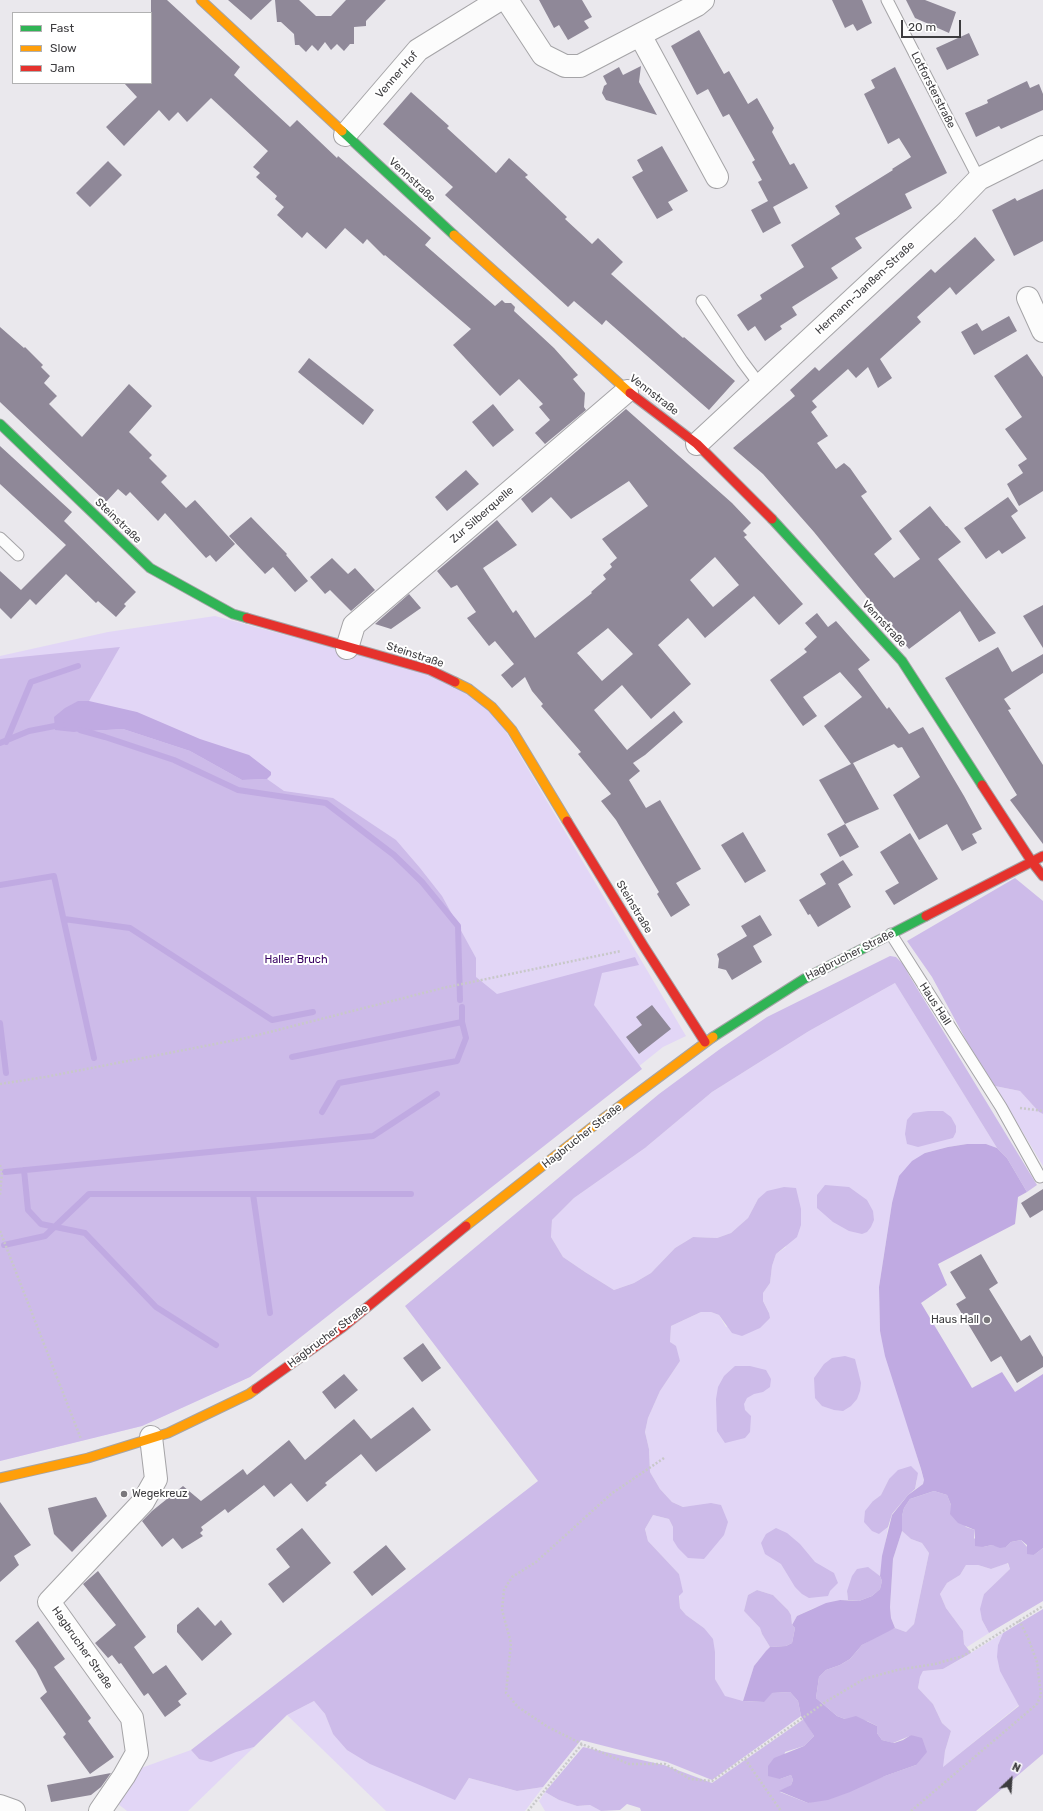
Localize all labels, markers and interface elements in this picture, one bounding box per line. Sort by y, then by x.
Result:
legend [12,12,152,84]
scale bar [903,12,963,38]
text: 20 m [908,20,936,34]
text: Fast [50,21,74,35]
text: Slow [50,41,77,55]
street label: Venner Hof [373,49,421,101]
street label: Lotforsterstraße [908,49,958,131]
text: Jam [50,61,75,75]
street label: Vennstraße [386,155,438,205]
street label: Hermann-Janßen-Straße [813,239,917,337]
street label: Vennstraße [627,372,681,418]
street label: Zur Silberquelle [448,484,516,546]
street label: Steinstraße [92,496,144,546]
street label: Vennstraße [859,598,909,650]
street label: Steinstraße [385,640,445,670]
street label: Steinstraße [613,878,655,936]
street label: Hagbrucher Straße [804,927,896,983]
park label: Haller Bruch [264,953,328,967]
street label: Haus Hall [916,980,954,1028]
street label: Hagbrucher Straße [539,1101,625,1171]
street label: Hagbrucher Straße [285,1301,371,1371]
place label: Haus Hall [931,1313,979,1327]
marker: Haus Hall [982,1315,992,1325]
place label: Wegekreuz [132,1487,188,1501]
marker: Wegekreuz [119,1489,129,1499]
street label: Hagbrucher Straße [49,1604,115,1692]
north arrow [991,1759,1031,1799]
text: N [1010,1760,1023,1775]

